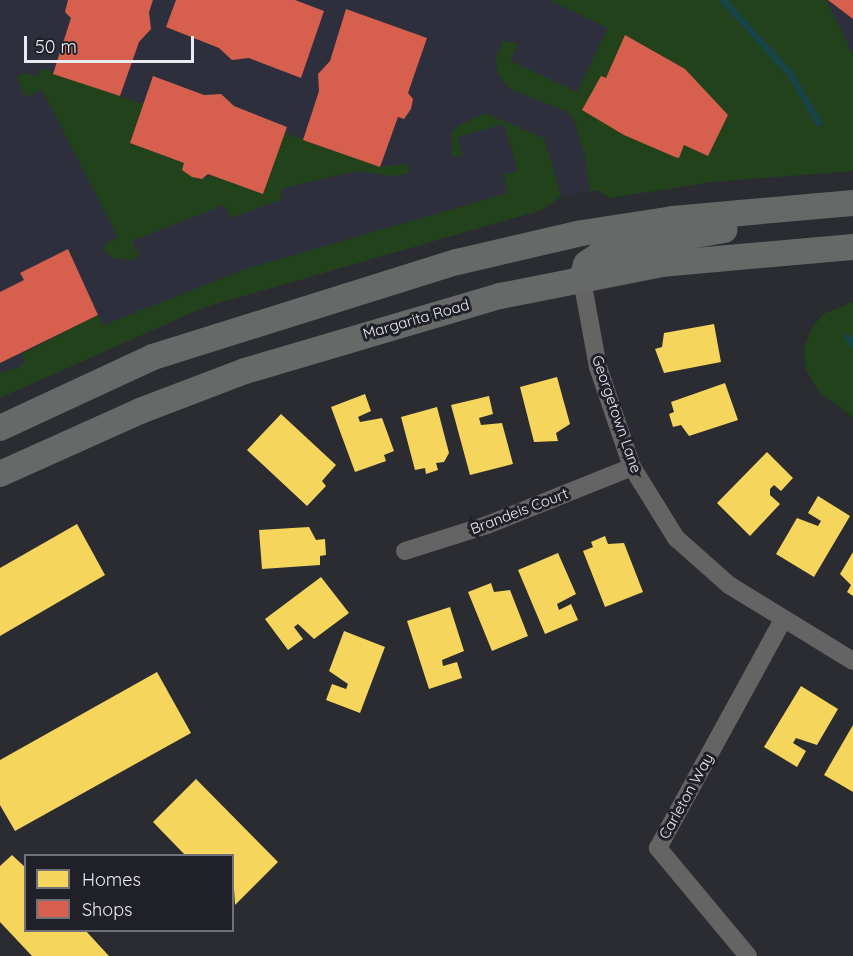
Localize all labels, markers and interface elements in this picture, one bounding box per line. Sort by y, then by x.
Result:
scale bar [27,24,196,62]
text: 50 m [35,35,77,58]
street label: Margarita Road [361,295,471,343]
street label: Georgetown Lane [588,353,646,475]
street label: Brandeis Court [468,484,570,538]
street label: Carleton Way [655,750,717,842]
legend [24,854,234,932]
text: Homes [82,868,141,891]
text: Shops [82,898,133,921]

